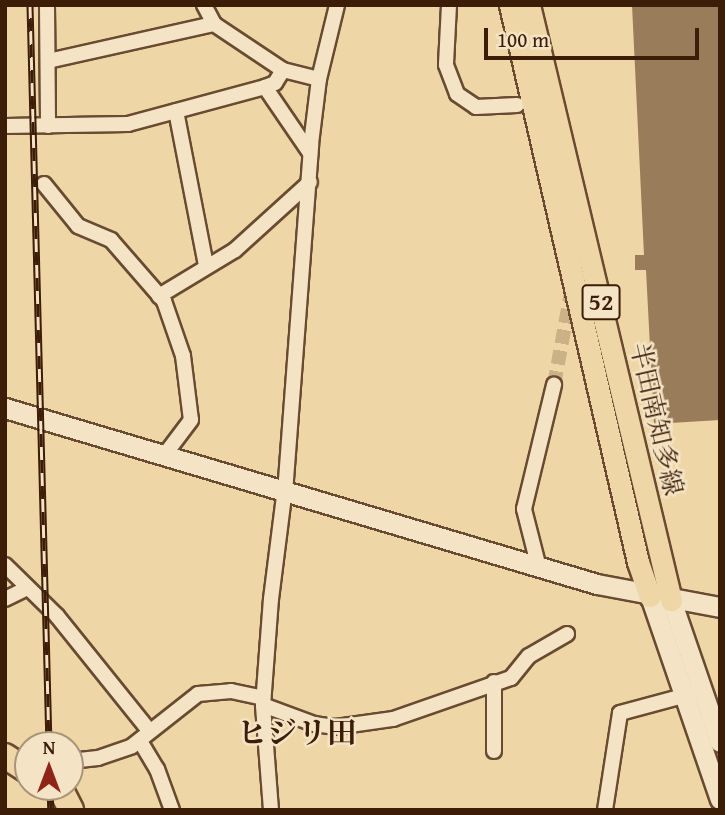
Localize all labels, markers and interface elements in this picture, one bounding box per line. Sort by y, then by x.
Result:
scale bar [487,14,702,58]
text: 100 m [497,24,549,55]
road number: 52 [580,282,622,323]
street label: 半田南知多線 [624,339,690,499]
district label: ヒジリ田 [237,714,357,750]
north arrow [14,731,84,801]
text: N [43,733,55,761]

